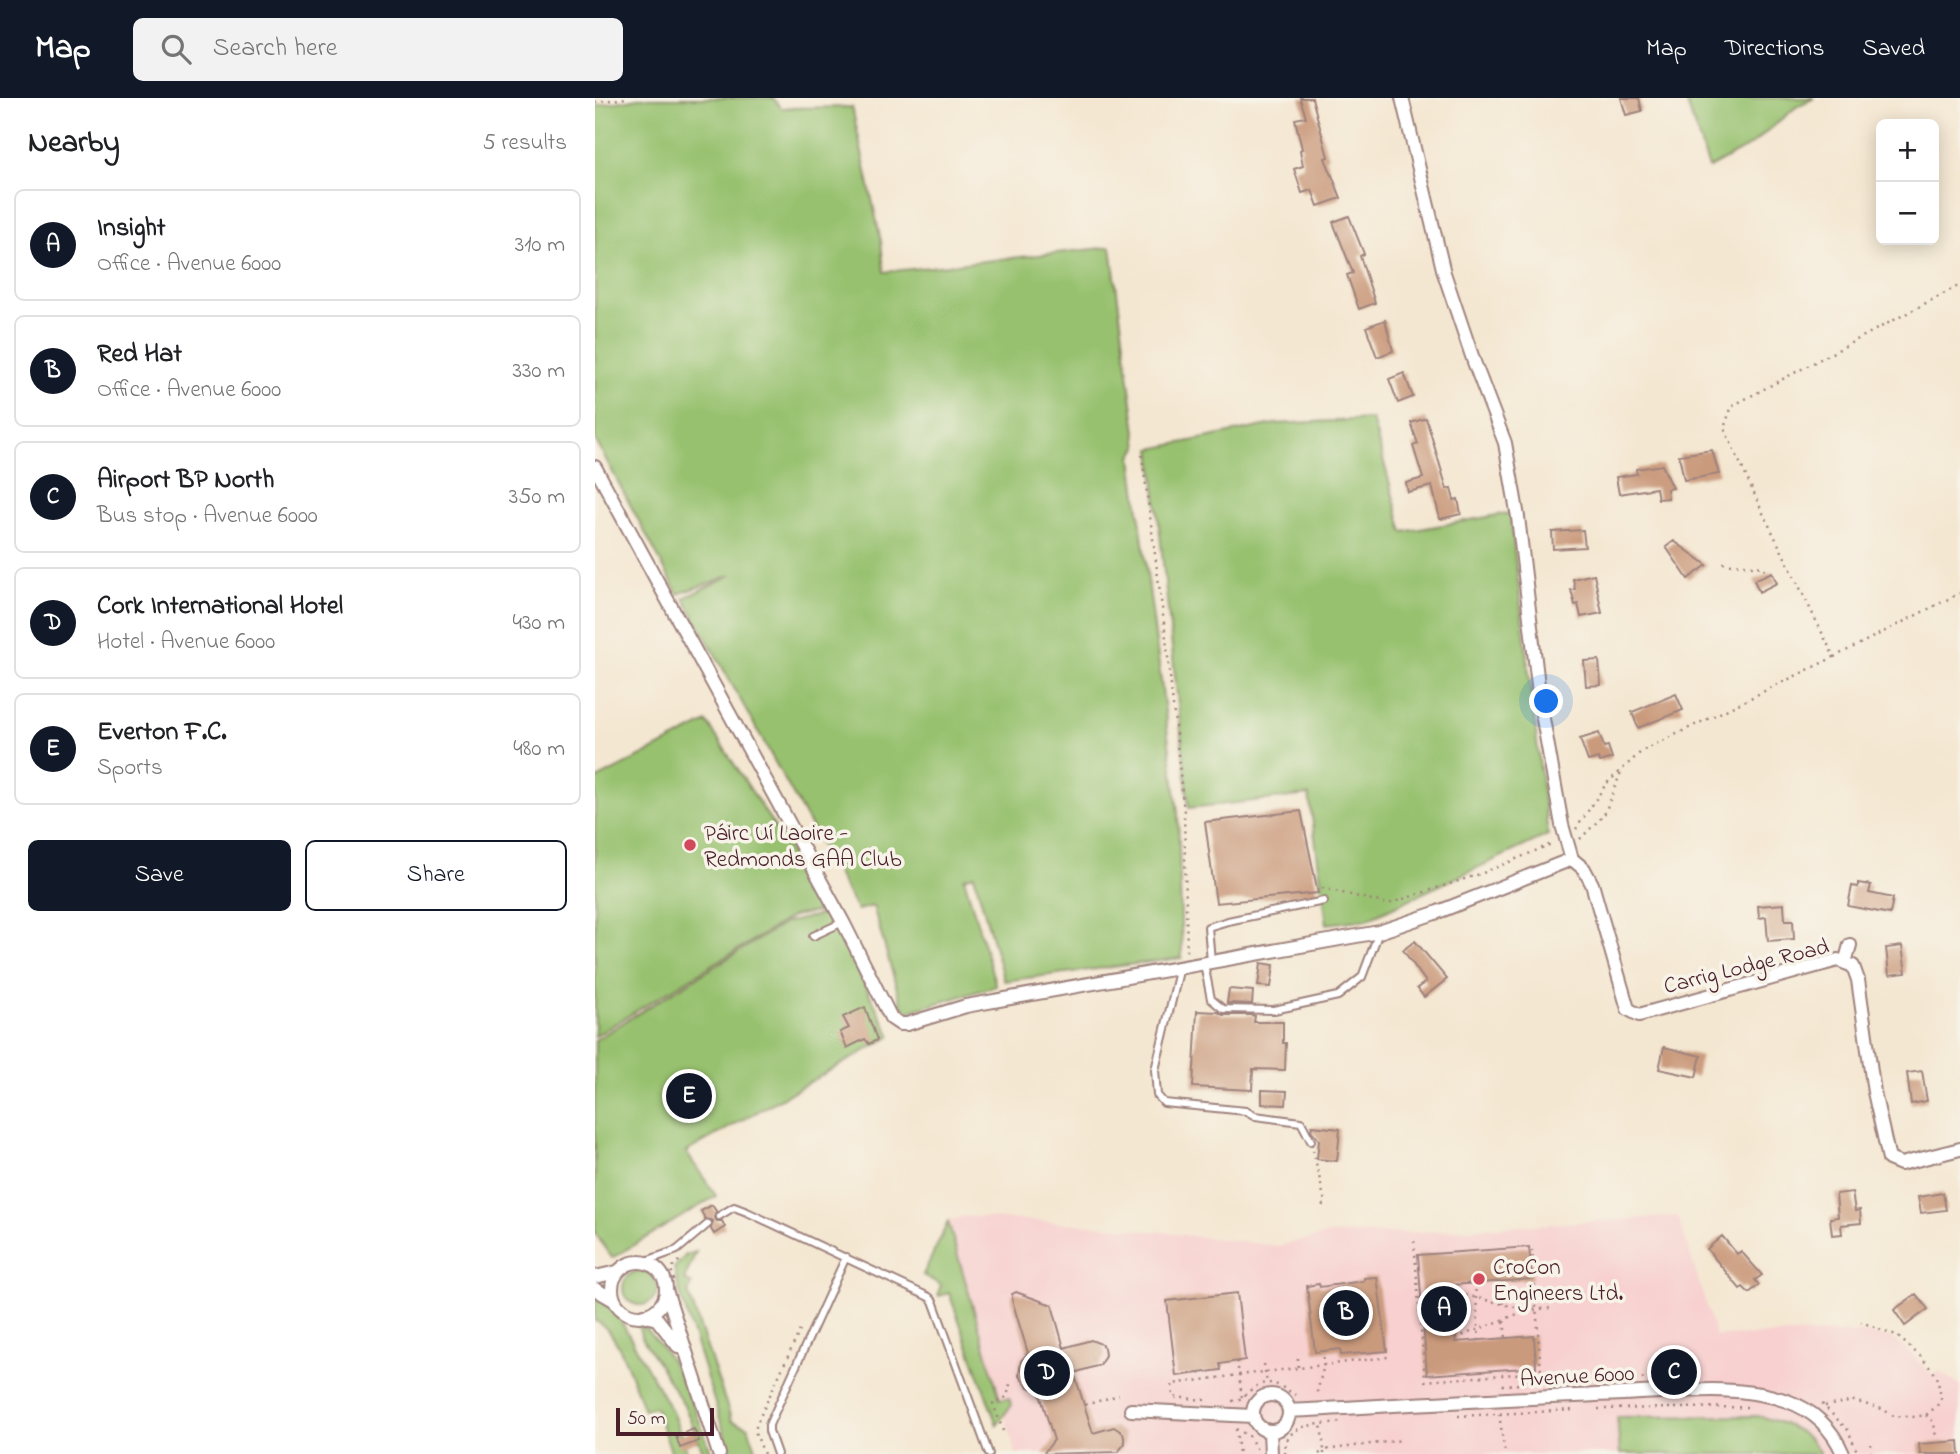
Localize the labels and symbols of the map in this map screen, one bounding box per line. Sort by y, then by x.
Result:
your location [1529,684,1563,718]
place label: Páirc Uí Laoire - Redmonds GAA Club [704,818,902,877]
marker: Páirc Uí Laoire - Redmonds GAA Club [682,837,698,853]
street label: Carrig Lodge Road [1660,931,1833,1005]
pin: E [666,1070,712,1122]
place label: CroCon Engineers Ltd. [1493,1252,1623,1312]
marker: CroCon Engineers Ltd. [1471,1271,1487,1287]
pin: A [1421,1283,1467,1335]
pin: B [1323,1287,1369,1339]
pin: C [1651,1346,1697,1398]
pin: D [1024,1347,1070,1399]
street label: Avenue 6000 [1519,1358,1635,1397]
scale bar [616,1405,714,1437]

